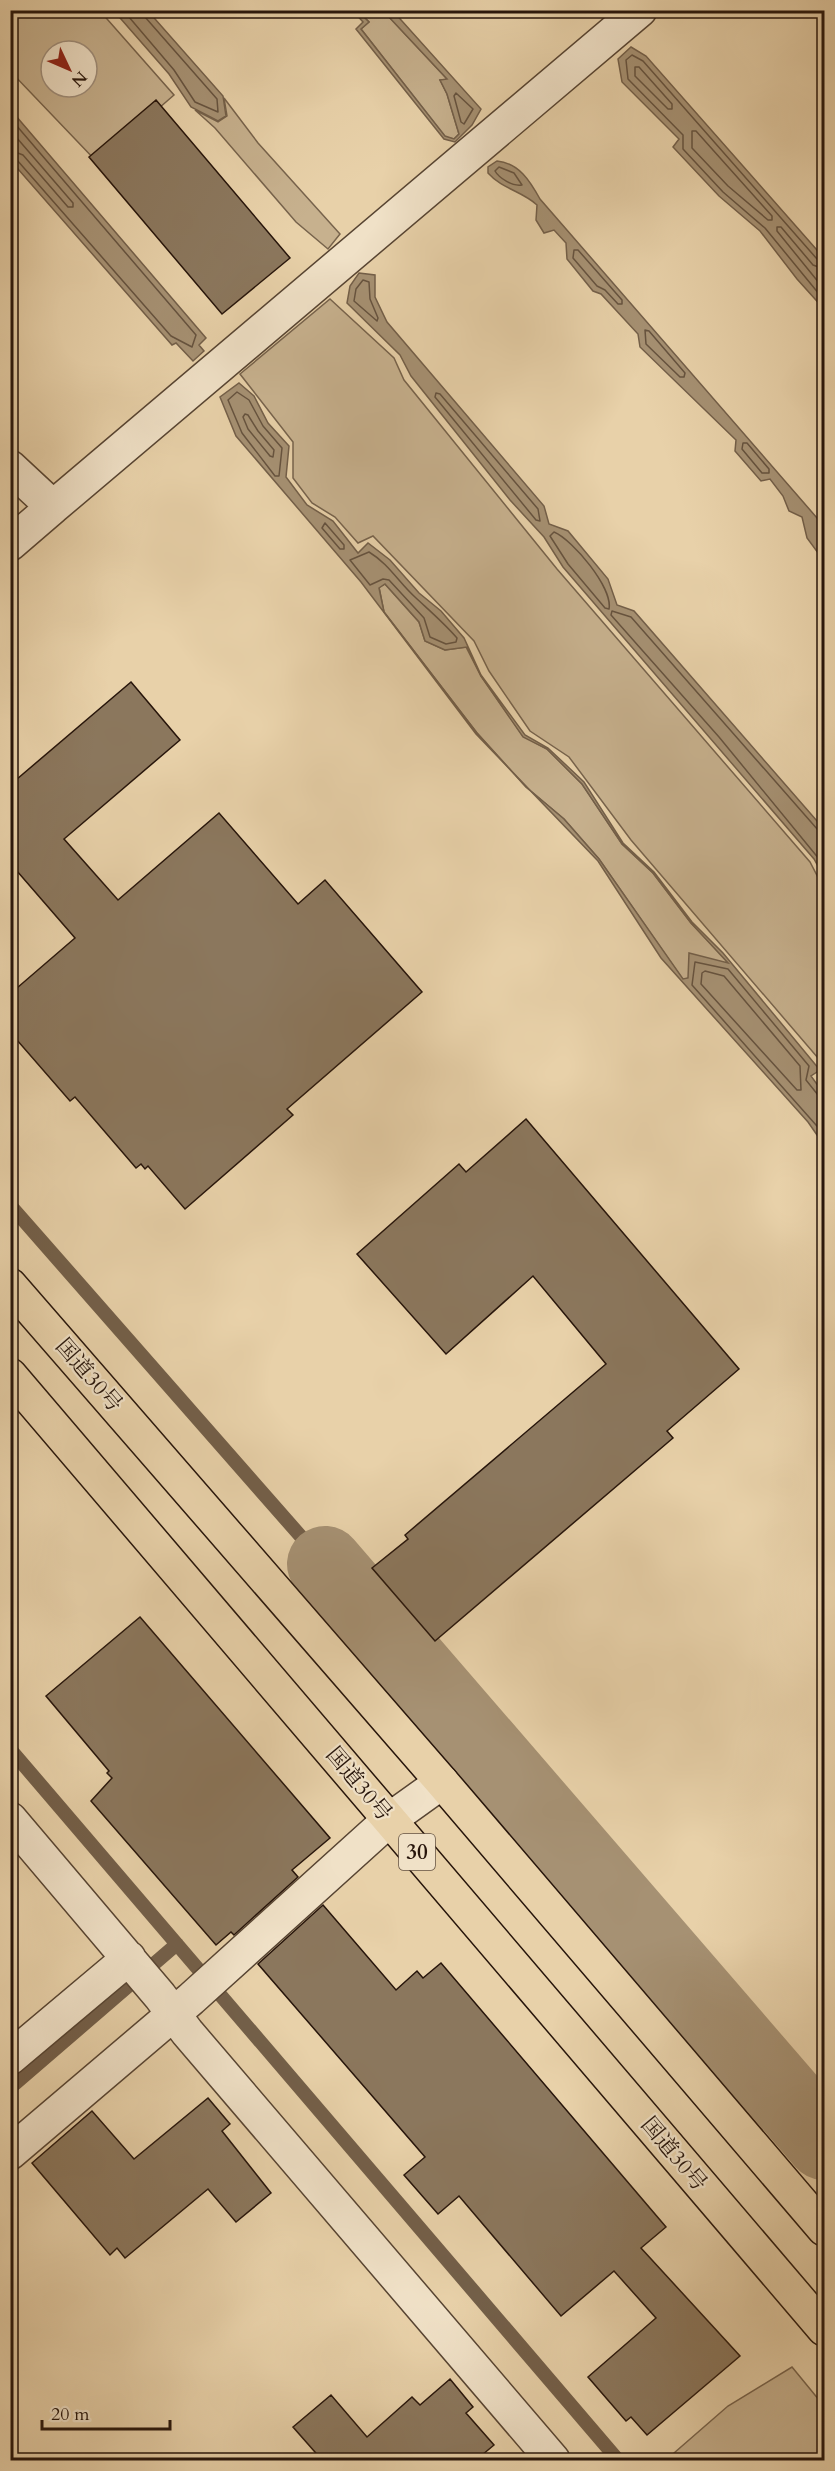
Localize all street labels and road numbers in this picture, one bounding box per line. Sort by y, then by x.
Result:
street label: 国道30号 [49,1332,129,1418]
street label: 国道30号 [319,1740,399,1828]
road number: 30 [399,1834,435,1870]
street label: 国道30号 [634,2110,714,2198]

